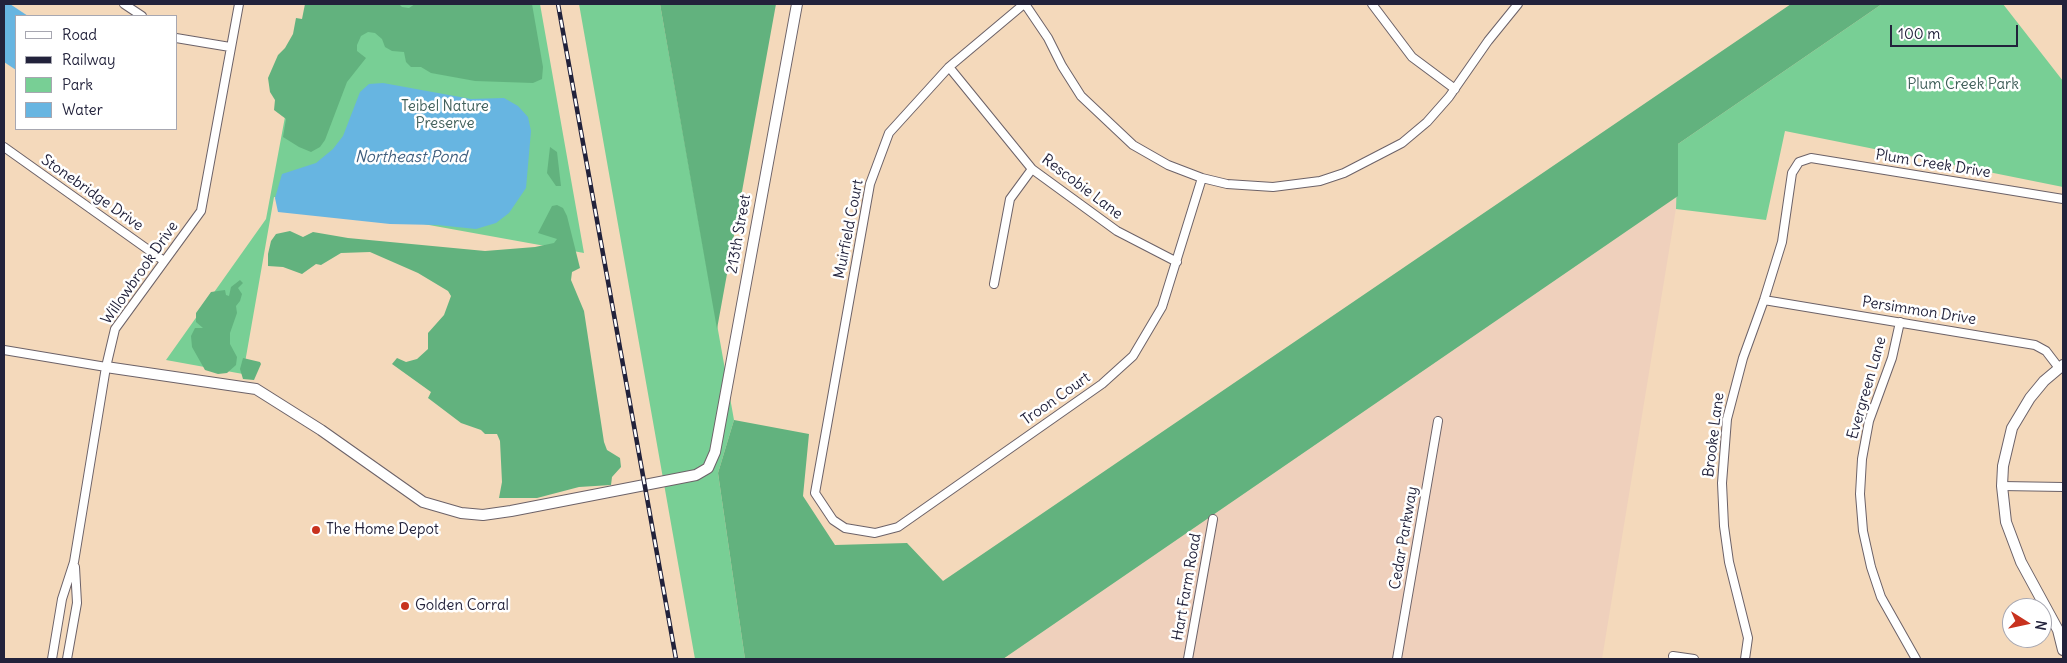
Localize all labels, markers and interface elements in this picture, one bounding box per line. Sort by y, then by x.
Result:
legend [15,15,178,130]
scale bar [1892,15,2020,47]
text: 100 m [1898,24,1940,43]
text: Road [62,25,97,44]
text: Railway [62,50,116,69]
text: Park [62,75,93,94]
park label: Plum Creek Park [1907,76,2019,94]
park label: Teibel Nature Preserve [401,98,489,133]
text: Water [62,100,103,119]
street label: Plum Creek Drive [1874,146,1992,182]
water label: Northeast Pond [355,147,467,167]
street label: Stonebridge Drive [38,151,146,235]
street label: Rescobie Lane [1038,151,1126,223]
street label: Muirfield Court [831,178,867,280]
street label: 213th Street [723,193,755,275]
street label: Willowbrook Drive [98,218,182,328]
street label: Persimmon Drive [1861,293,1977,329]
street label: Evergreen Lane [1844,335,1890,441]
street label: Troon Court [1018,369,1094,429]
street label: Brooke Lane [1700,392,1728,478]
street label: Cedar Parkway [1386,485,1422,591]
place label: The Home Depot [326,521,439,539]
marker: The Home Depot [310,524,322,536]
street label: Hart Farm Road [1169,532,1205,642]
place label: Golden Corral [415,597,509,615]
north arrow [2002,598,2052,648]
marker: Golden Corral [399,600,411,612]
text: N [2031,619,2050,632]

